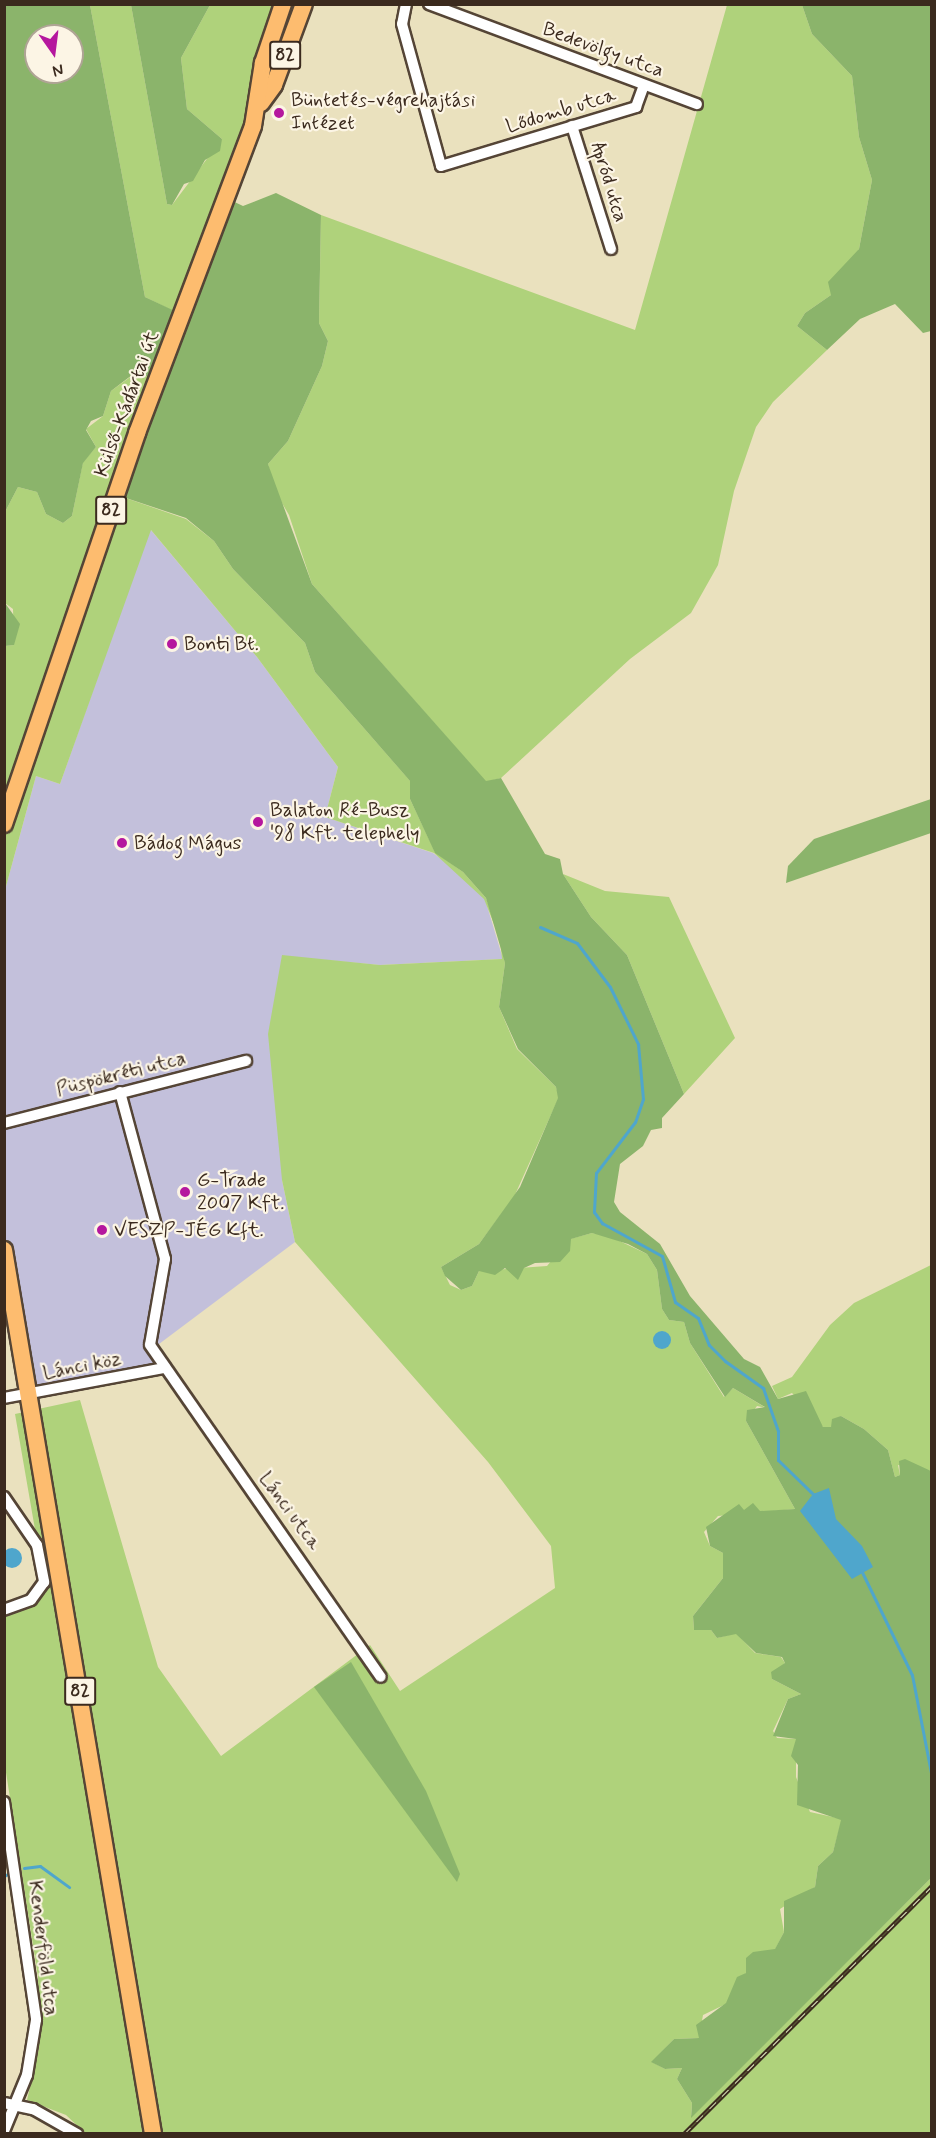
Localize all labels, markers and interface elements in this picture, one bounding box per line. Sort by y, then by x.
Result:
street label: Bedevölgy utca [539,17,667,83]
north arrow [24,24,84,84]
road number: 82 [268,40,302,70]
text: N [50,59,66,81]
street label: Lődomb utca [503,83,619,139]
place label: Büntetés-végrehajtási Intézet [291,89,475,136]
marker: Büntetés-végrehajtási Intézet [272,106,286,120]
street label: Apród utca [585,136,633,228]
street label: Külső-Kádártai út [89,328,165,480]
road number: 82 [94,495,128,525]
place label: Bonti Bt. [184,632,259,656]
marker: Bonti Bt. [165,637,179,651]
place label: Balaton Ré-Busz '98 Kft. telephely [270,798,420,845]
marker: Balaton Ré-Busz '98 Kft. telephely [251,815,265,829]
place label: Bádog Mágus [134,831,243,855]
marker: Bádog Mágus [115,836,129,850]
street label: Püspökréti utca [54,1046,188,1102]
place label: G-Trade 2007 Kft. [197,1168,284,1215]
marker: G-Trade 2007 Kft. [178,1185,192,1199]
place label: VESZP-JÉG Kft. [114,1218,263,1242]
marker: VESZP-JÉG Kft. [95,1223,109,1237]
street label: Lánci köz [41,1347,123,1385]
street label: Lánci utca [254,1467,326,1555]
road number: 82 [64,1676,97,1706]
street label: Kenderföld utca [23,1877,63,2019]

